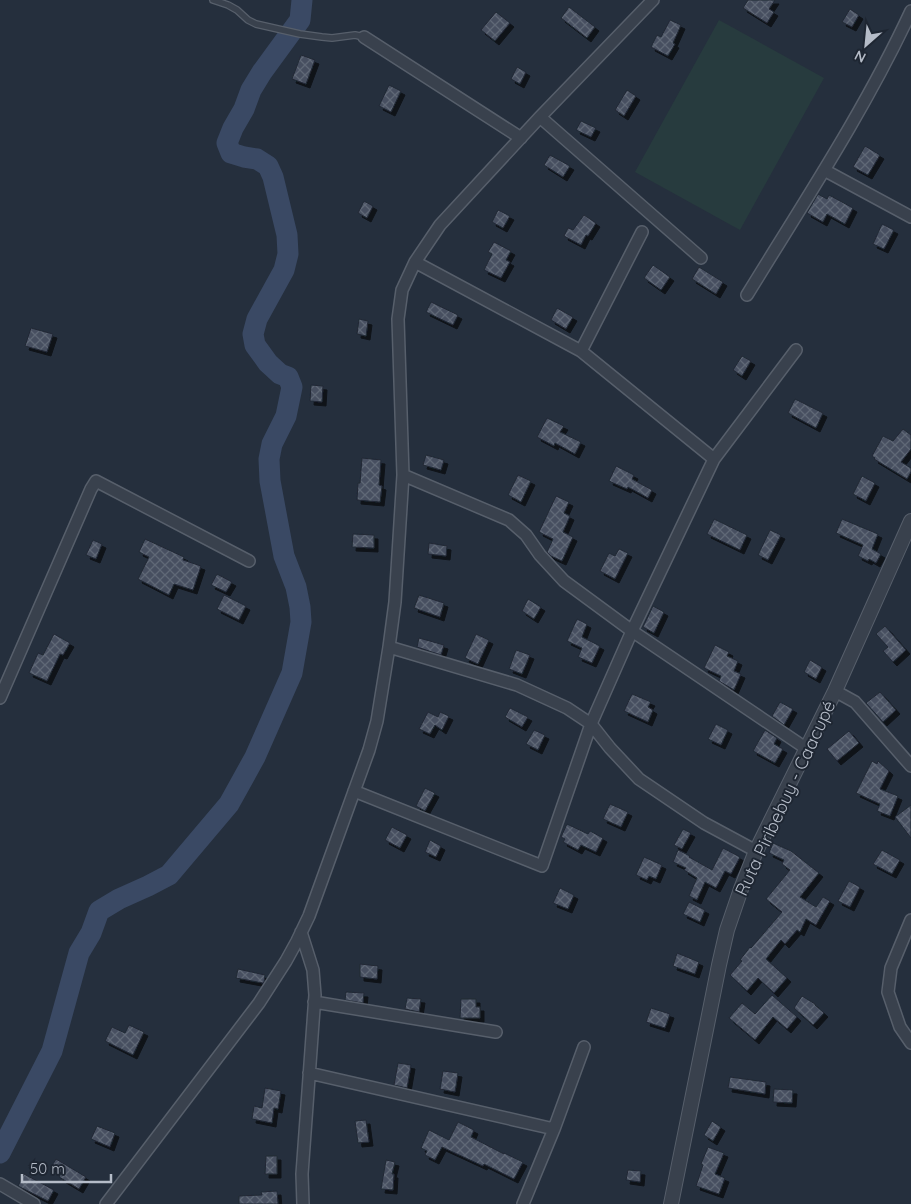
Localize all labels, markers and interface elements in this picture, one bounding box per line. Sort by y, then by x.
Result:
north arrow [841,20,891,70]
text: N [851,46,869,67]
street label: Ruta Piribebuy - Caacupé [730,697,840,899]
scale bar [22,1152,111,1184]
text: 50 m [30,1159,65,1178]

